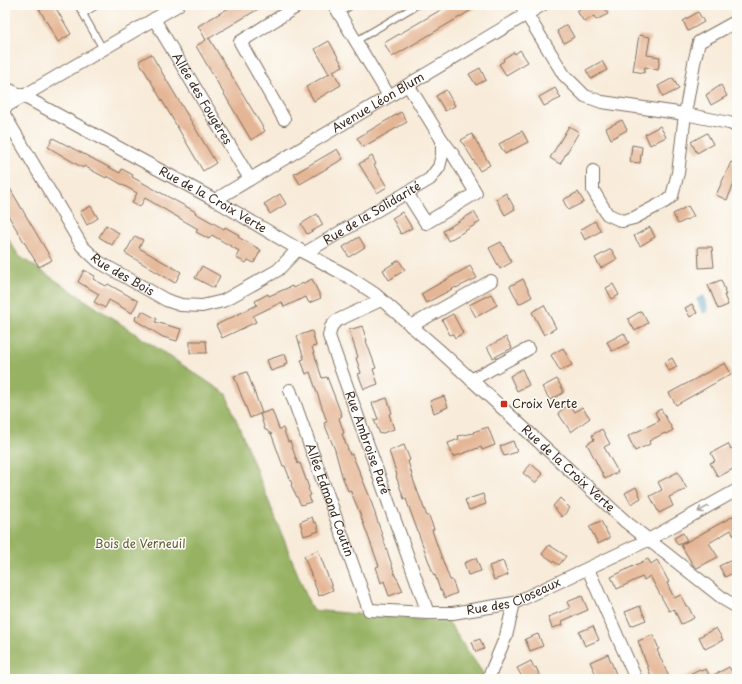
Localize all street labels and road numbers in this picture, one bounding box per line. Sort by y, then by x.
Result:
street label: Allée des Fougères [168,49,237,148]
street label: Avenue Léon Blum [328,67,427,136]
street label: Rue de la Croix Verte [156,161,270,237]
street label: Rue de la Solidarité [319,176,424,248]
street label: Rue des Bois [87,249,158,300]
street label: Rue Ambroise Paré [341,388,395,497]
street label: Rue de la Croix Verte [518,420,619,516]
street label: Allée Edmond Coutin [302,441,359,559]
street label: Rue des Closeaux [465,572,563,619]

